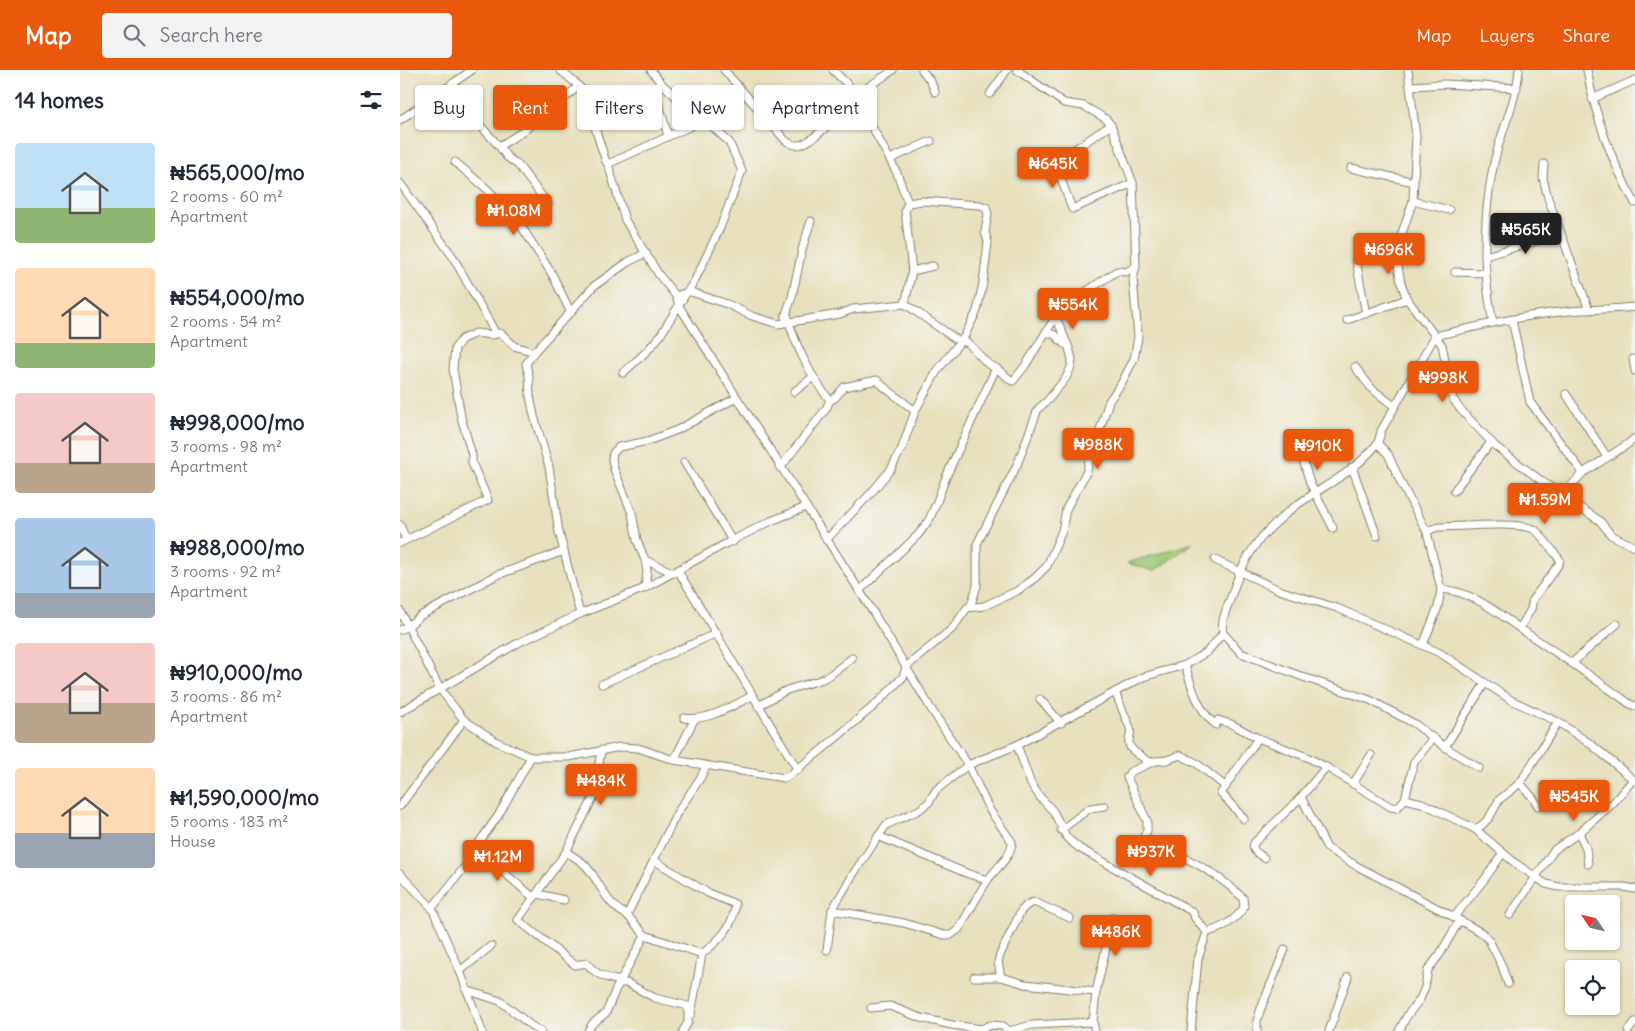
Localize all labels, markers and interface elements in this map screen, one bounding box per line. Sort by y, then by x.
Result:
search box [102,13,452,58]
text: Map [25,20,72,50]
icon: search [120,21,148,49]
text: Search here [160,23,263,47]
text: Map [1416,24,1451,47]
text: Layers [1479,24,1535,47]
text: Share [1563,24,1610,47]
chip: Buy [415,85,483,130]
chip: Rent [493,85,567,130]
chip: Filters [577,85,662,130]
chip: New [672,85,744,130]
chip: Apartment [754,85,877,130]
icon: filters [357,86,385,114]
text: 14 homes [15,87,104,114]
pin: ₦645K [1018,146,1088,189]
text: ₦645K [1028,153,1078,173]
text: ₦565,000/mo [170,159,305,186]
icon: home [55,163,115,223]
text: 2 rooms · 60 m² [170,186,283,206]
pin: ₦1.08M [473,194,555,236]
text: ₦1.08M [487,200,541,220]
text: Apartment [170,206,248,226]
pin: ₦565K [1491,212,1561,255]
text: ₦565K [1501,219,1551,239]
pin: ₦696K [1354,232,1424,275]
text: ₦696K [1364,239,1414,259]
text: ₦554,000/mo [170,284,305,311]
icon: home [55,288,115,348]
pin: ₦554K [1038,288,1108,330]
text: ₦554K [1048,294,1098,314]
text: 2 rooms · 54 m² [170,311,282,331]
text: Apartment [170,331,248,351]
pin: ₦998K [1408,360,1478,403]
text: ₦998K [1418,367,1468,387]
text: ₦998,000/mo [170,409,305,436]
icon: home [55,413,115,473]
pin: ₦988K [1063,428,1133,470]
pin: ₦910K [1283,428,1353,471]
text: ₦988K [1073,434,1123,454]
text: ₦910K [1294,435,1342,455]
text: 3 rooms · 98 m² [170,436,282,456]
text: Apartment [170,456,248,476]
pin: ₦1.59M [1504,482,1586,525]
text: ₦1.59M [1519,489,1571,509]
text: ₦988,000/mo [170,534,305,561]
icon: home [55,538,115,598]
text: 3 rooms · 92 m² [170,561,282,581]
text: Apartment [170,581,248,601]
text: ₦910,000/mo [170,659,303,686]
icon: home [55,663,115,723]
text: 3 rooms · 86 m² [170,686,282,706]
text: Apartment [170,706,248,726]
pin: ₦484K [566,764,636,806]
text: ₦484K [576,770,626,790]
pin: ₦545K [1539,780,1609,822]
text: ₦1,590,000/mo [170,784,319,811]
text: ₦545K [1549,786,1599,806]
icon: home [55,788,115,848]
text: 5 rooms · 183 m² [170,811,288,831]
text: House [170,831,216,851]
pin: ₦937K [1116,834,1186,877]
pin: ₦1.12M [457,840,539,882]
text: ₦937K [1127,841,1175,861]
text: ₦1.12M [474,846,522,866]
north arrow [1565,895,1620,950]
map controls [1565,895,1620,1015]
pin: ₦486K [1081,914,1151,957]
text: ₦486K [1091,921,1141,941]
button: locate [1565,960,1620,1015]

